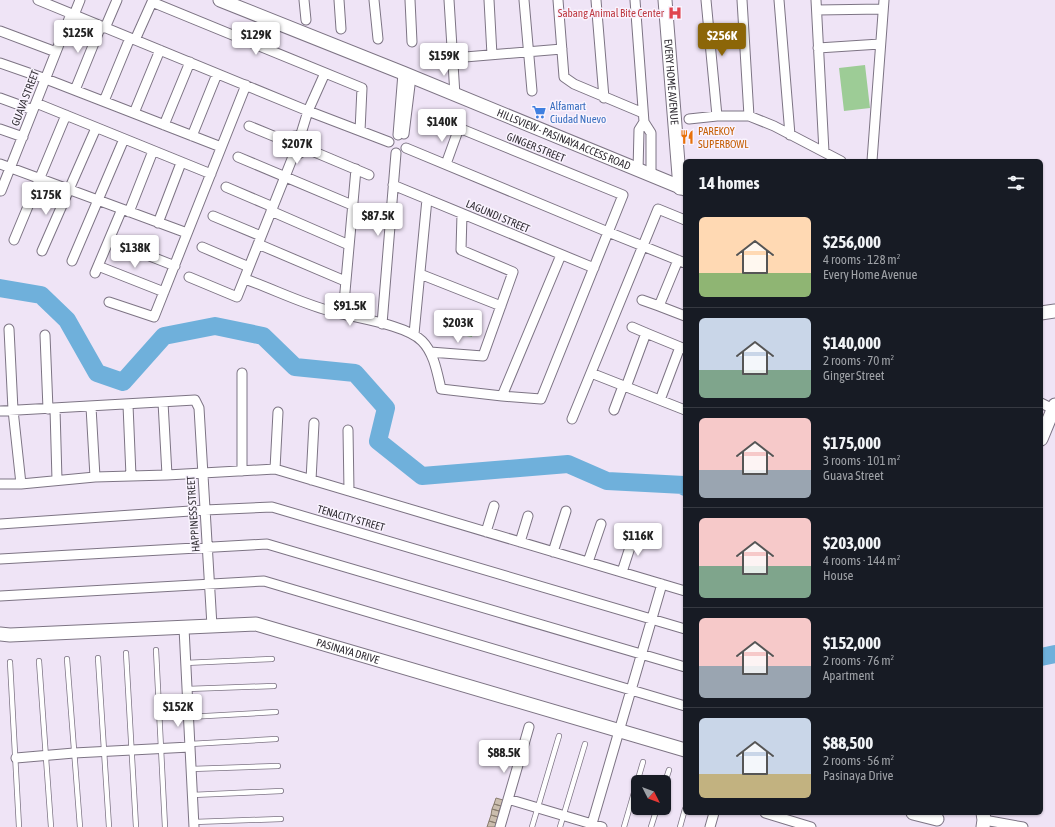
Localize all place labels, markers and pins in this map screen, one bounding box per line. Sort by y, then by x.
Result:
hospital icon: Sabang Animal Bite Center [667,5,683,21]
place label: Sabang Animal Bite Center [558,7,665,19]
pin: $125K [50,20,106,54]
pin: $129K [228,22,284,56]
pin: $256K [694,23,750,57]
pin: $159K [416,43,472,77]
place label: Alfamart Ciudad Nuevo [550,100,606,125]
supermarket icon: Alfamart Ciudad Nuevo [531,104,547,120]
pin: $140K [414,109,470,143]
place label: PAREKOY SUPERBOWL [698,125,749,150]
restaurant icon: PAREKOY SUPERBOWL [679,129,695,145]
pin: $207K [269,131,325,165]
pin: $175K [18,182,74,216]
pin: $87.5K [345,203,411,237]
pin: $138K [107,235,163,269]
pin: $91.5K [317,293,383,327]
pin: $203K [430,310,486,344]
pin: $116K [610,523,666,557]
pin: $152K [150,694,206,728]
pin: $88.5K [471,740,537,774]

